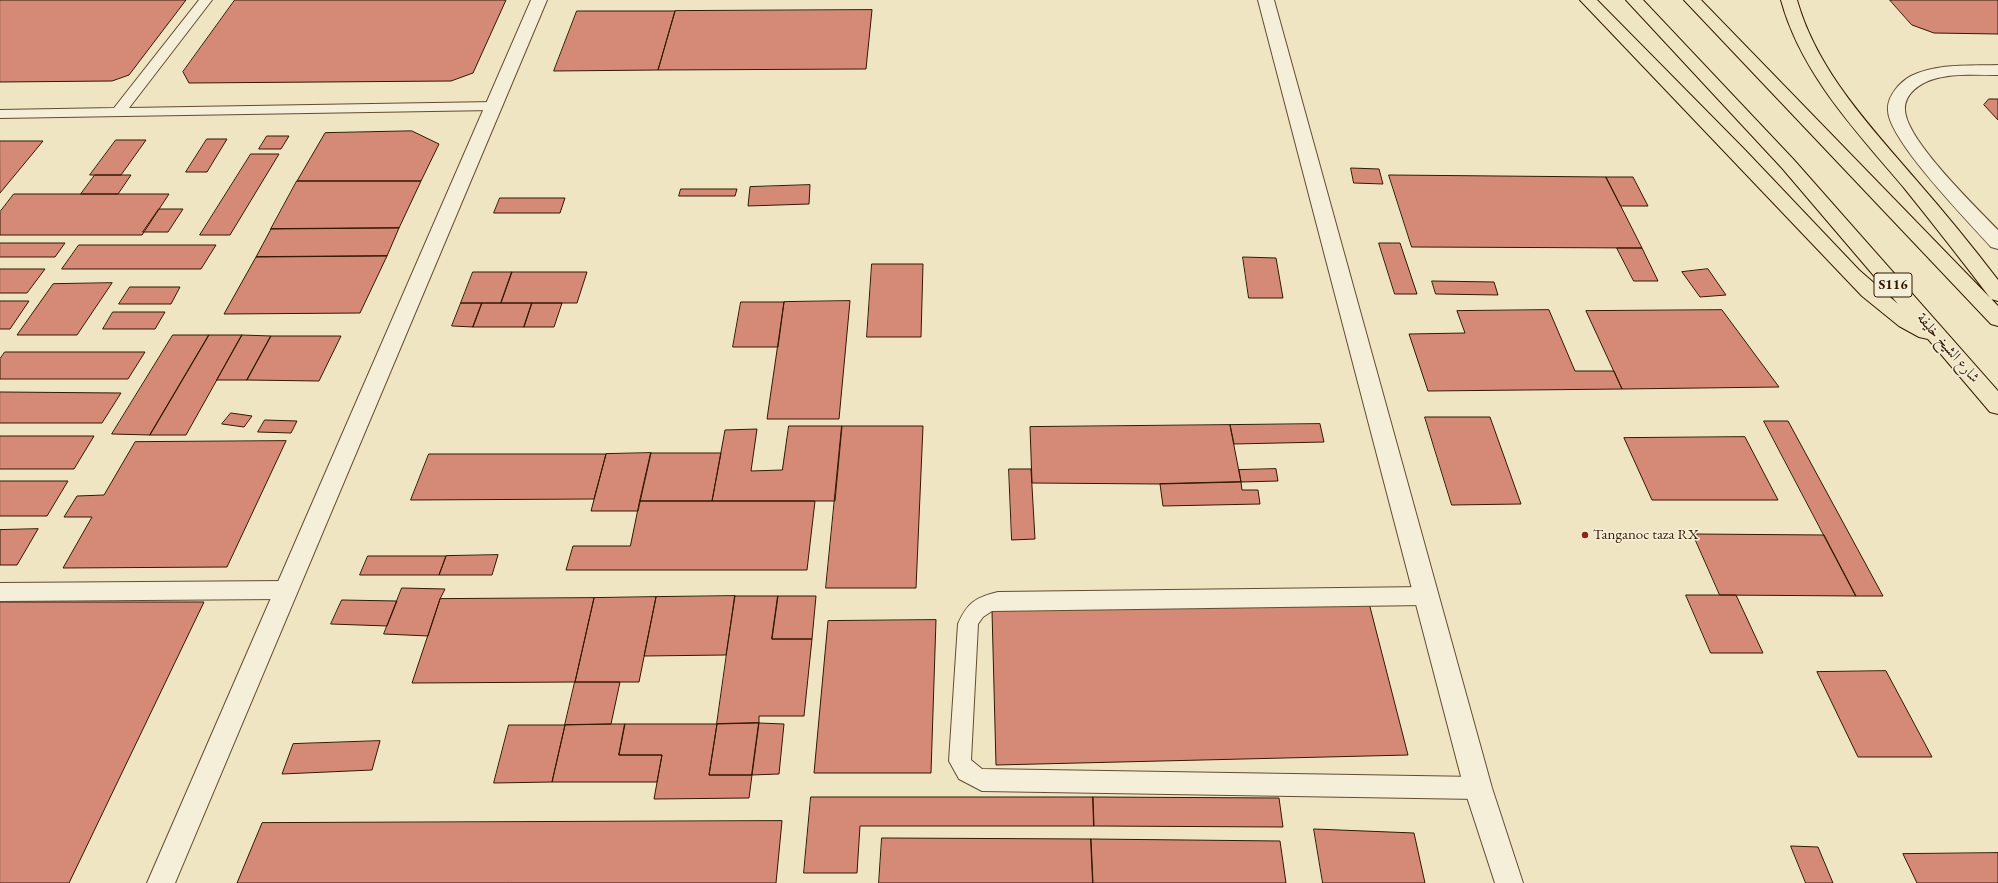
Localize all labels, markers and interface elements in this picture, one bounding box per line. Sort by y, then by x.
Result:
road number: S116 [1874,273,1912,297]
street label: شارع الشيخ خليفة [1913,309,1983,387]
place label: Tanganoc taza RX [1593,526,1699,544]
marker: Tanganoc taza RX [1580,530,1590,540]

